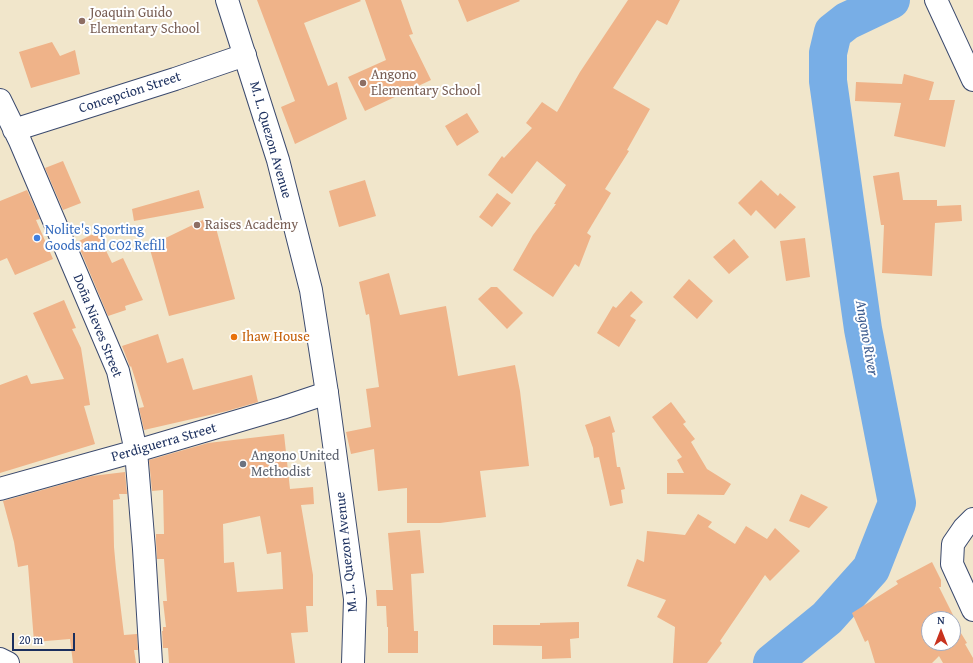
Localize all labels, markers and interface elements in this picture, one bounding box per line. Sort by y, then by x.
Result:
place label: Joaquin Guido Elementary School [90,5,200,38]
marker: Joaquin Guido Elementary School [77,16,87,26]
place label: Angono Elementary School [371,67,481,100]
street label: Concepcion Street [77,69,183,117]
marker: Angono Elementary School [358,78,368,88]
street label: M. L. Quezon Avenue [245,79,295,201]
place label: Raises Academy [205,217,298,233]
marker: Raises Academy [192,220,202,230]
place label: Nolite's Sporting Goods and CO2 Refill [45,222,166,254]
marker: Nolite's Sporting Goods and CO2 Refill [32,233,42,243]
street label: Doña Nieves Street [69,272,125,380]
water label: Angono River [850,299,882,377]
place label: Ihaw House [242,329,310,345]
marker: Ihaw House [229,332,239,342]
street label: Perdiguerra Street [109,420,219,466]
place label: Angono United Methodist [251,448,340,480]
marker: Angono United Methodist [238,459,248,469]
street label: M. L. Quezon Avenue [332,491,362,613]
north arrow [921,611,961,651]
text: N [937,612,945,628]
scale bar [14,625,77,651]
text: 20 m [19,631,43,648]

